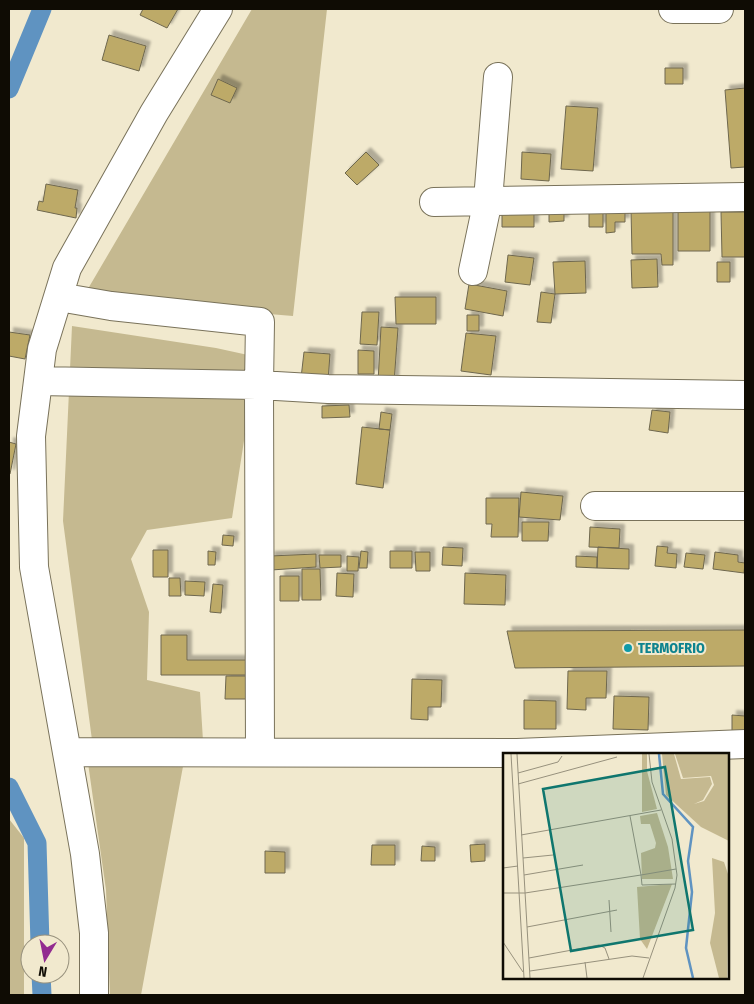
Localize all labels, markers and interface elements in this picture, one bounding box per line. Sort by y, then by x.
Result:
place label: TERMOFRIO [638,640,705,657]
marker: TERMOFRIO [622,642,634,654]
inset map [503,753,729,979]
north arrow [20,934,70,984]
text: N [37,962,48,980]

